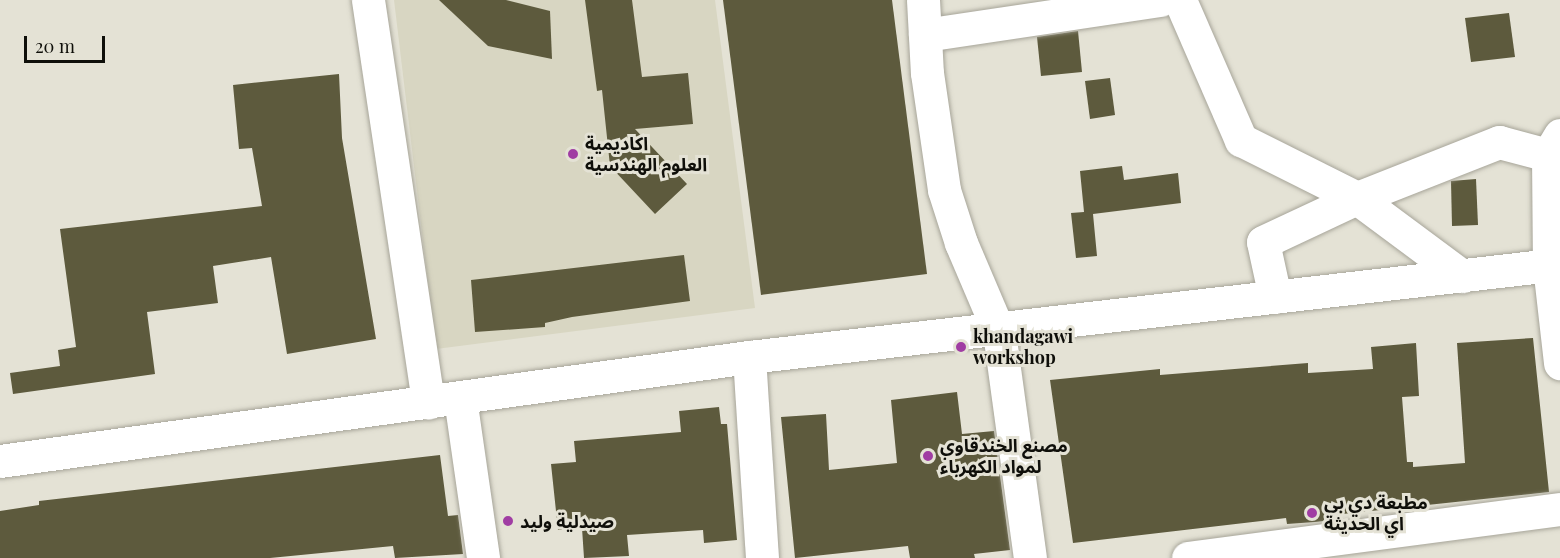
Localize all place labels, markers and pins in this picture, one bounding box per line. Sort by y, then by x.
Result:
place label: اكاديمية العلوم الهندسية [585,133,707,176]
marker: اكاديمية العلوم الهندسية [566,147,580,161]
place label: khandagawi workshop [973,326,1073,368]
marker: khandagawi workshop [954,340,968,354]
place label: مصنع الخندقاوي لمواد الكهرباء [940,435,1068,478]
marker: مصنع الخندقاوي لمواد الكهرباء [921,449,935,463]
place label: مطبعة دي بي اي الحديثة [1324,492,1428,534]
marker: مطبعة دي بي اي الحديثة [1305,506,1319,520]
place label: صيدلية وليد [520,510,614,532]
marker: صيدلية وليد [501,514,515,528]

